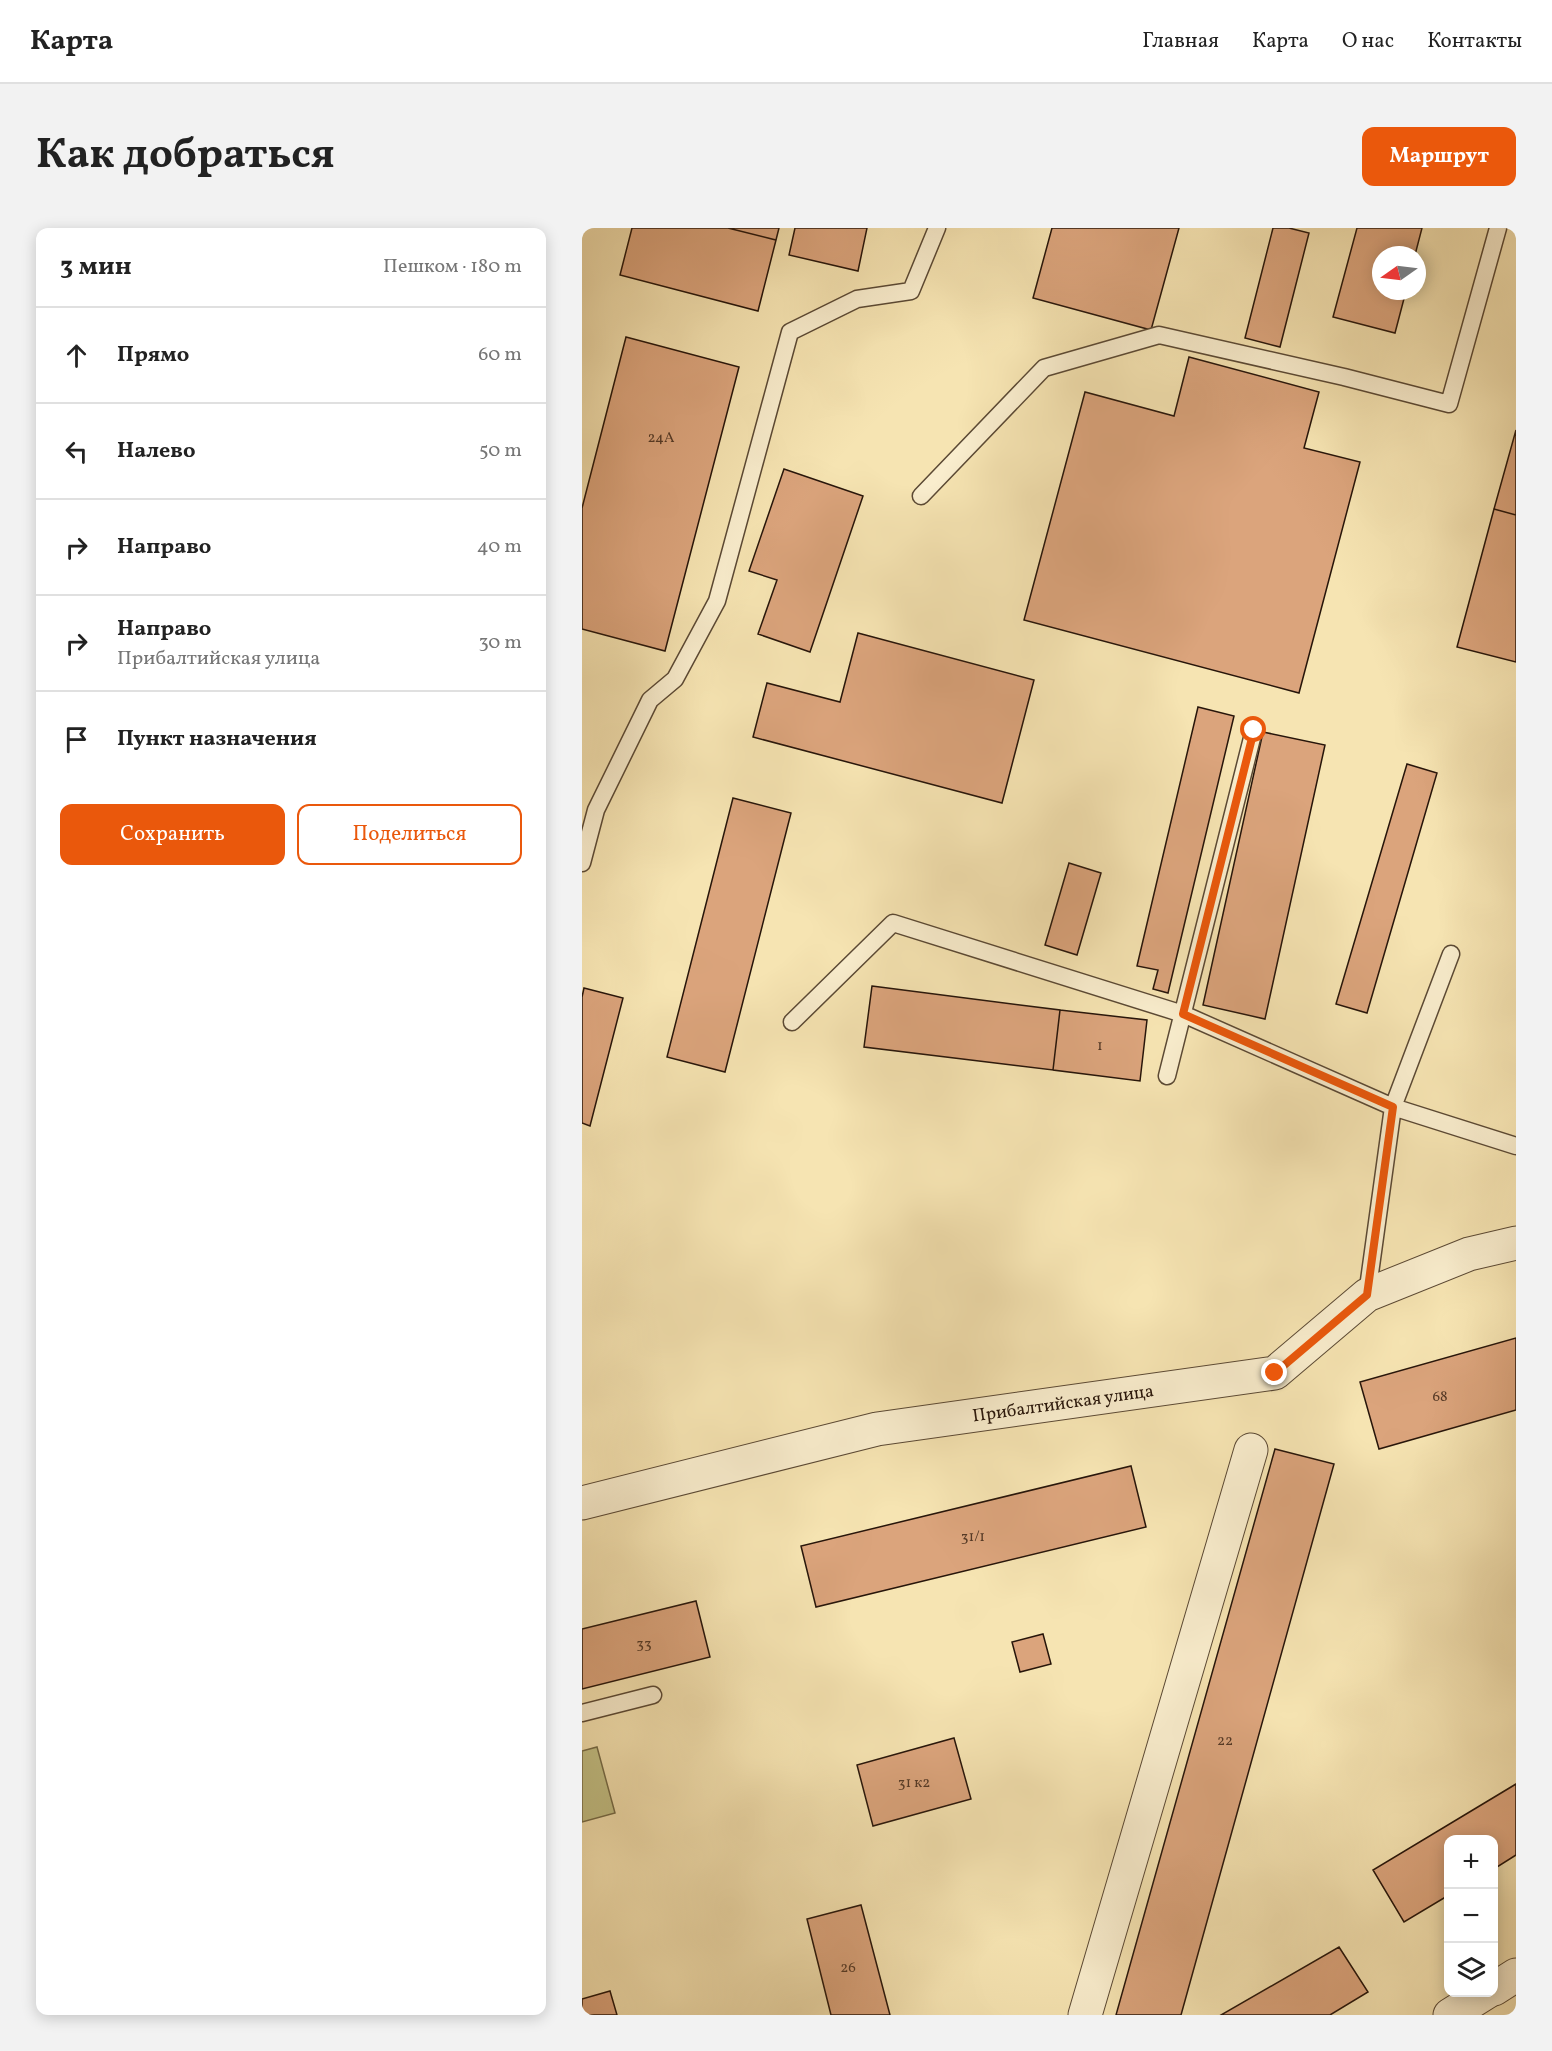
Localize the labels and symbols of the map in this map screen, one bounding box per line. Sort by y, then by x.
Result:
north arrow [1372,246,1426,300]
house number: 24А [647,428,675,449]
route start [1240,716,1266,742]
house number: 1 [1097,1036,1103,1057]
route end [1261,1359,1287,1385]
street label: Прибалтийская улица [971,1379,1156,1429]
house number: 68 [1432,1387,1448,1408]
house number: 31/1 [961,1527,985,1548]
house number: 33 [636,1634,652,1655]
house number: 22 [1217,1731,1233,1752]
house number: 31 к2 [898,1773,930,1794]
house number: 26 [840,1958,856,1979]

